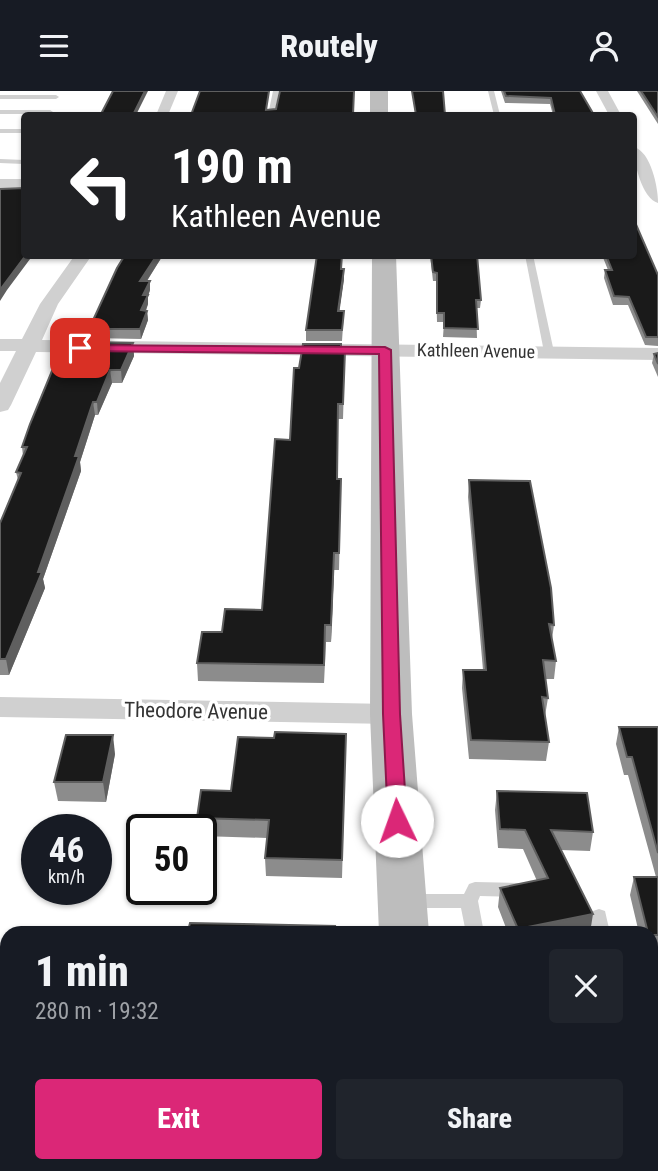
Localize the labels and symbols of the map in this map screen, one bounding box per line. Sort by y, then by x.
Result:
pin [50,318,110,378]
street label: Kathleen Avenue [417,339,535,362]
street label: Theodore Avenue [124,698,268,724]
position arrow [360,784,434,858]
speed limit sign: 50 [126,814,217,905]

